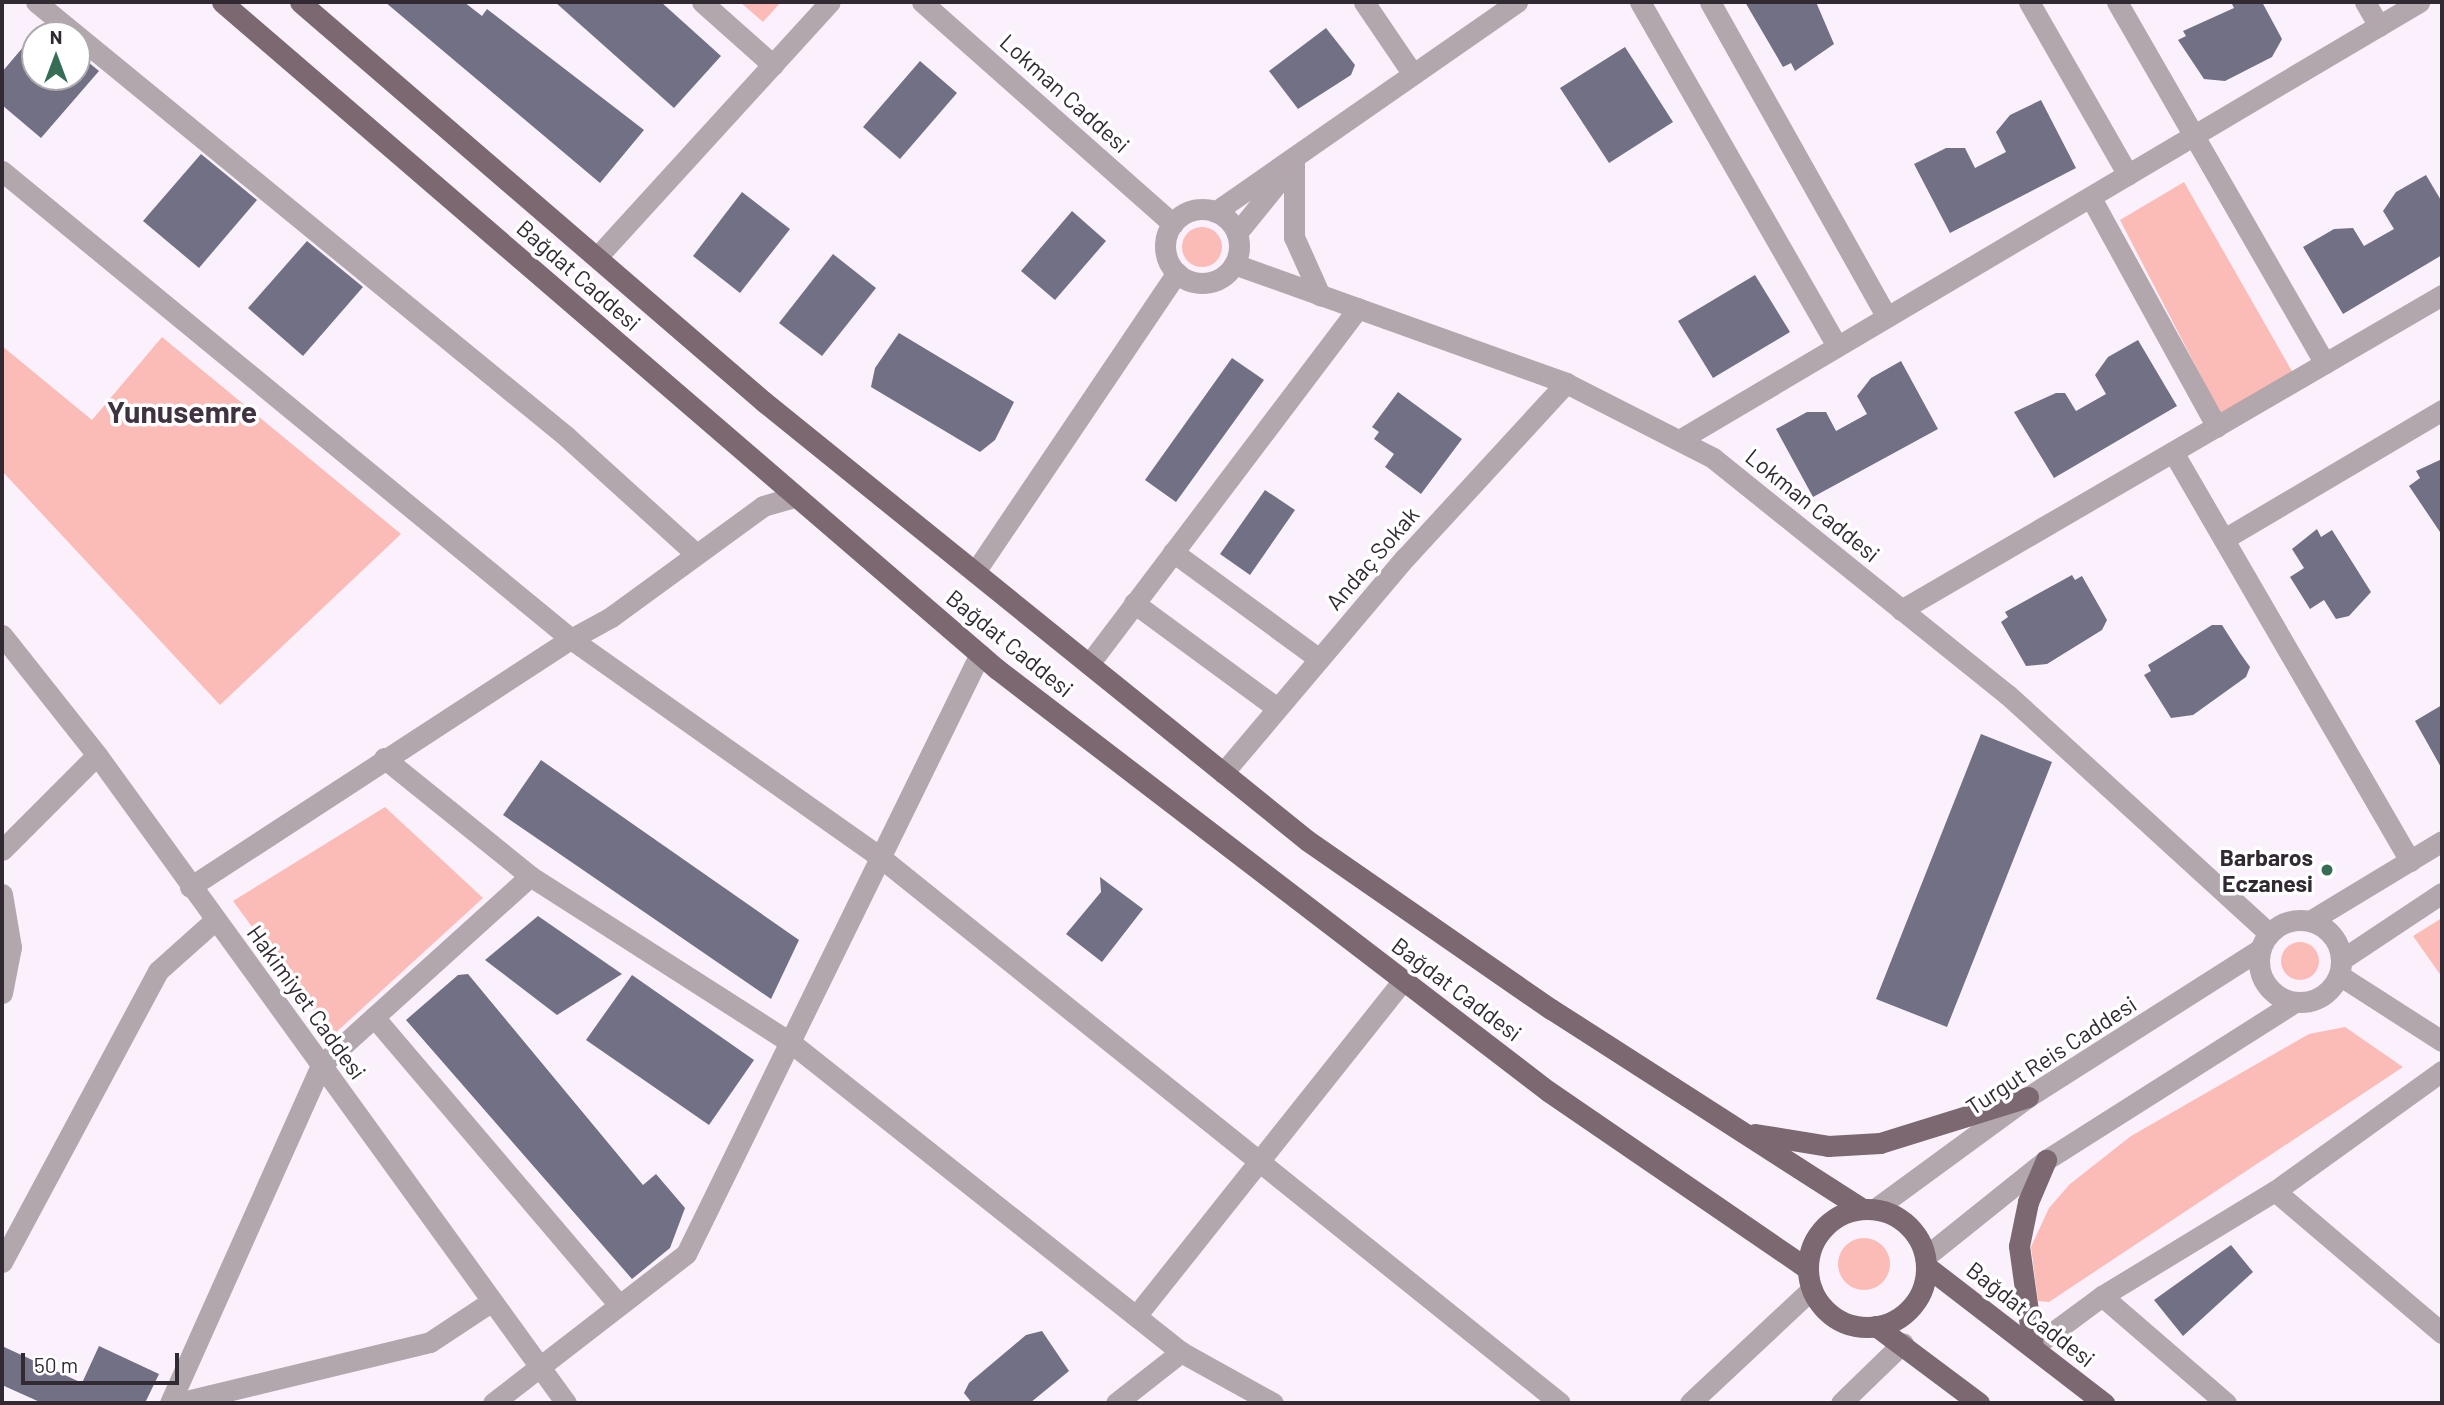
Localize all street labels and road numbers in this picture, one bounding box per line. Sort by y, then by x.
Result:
street label: Lokman Caddesi [995,28,1135,158]
street label: Bağdat Caddesi [511,214,647,336]
street label: Lokman Caddesi [1740,443,1886,567]
street label: Andaç Sokak [1320,501,1424,615]
street label: Bağdat Caddesi [941,583,1079,703]
street label: Hakimiyet Caddesi [242,919,372,1085]
street label: Bağdat Caddesi [1387,931,1527,1047]
street label: Turgut Reis Caddesi [1961,990,2141,1120]
street label: Bağdat Caddesi [1961,1255,2101,1373]

